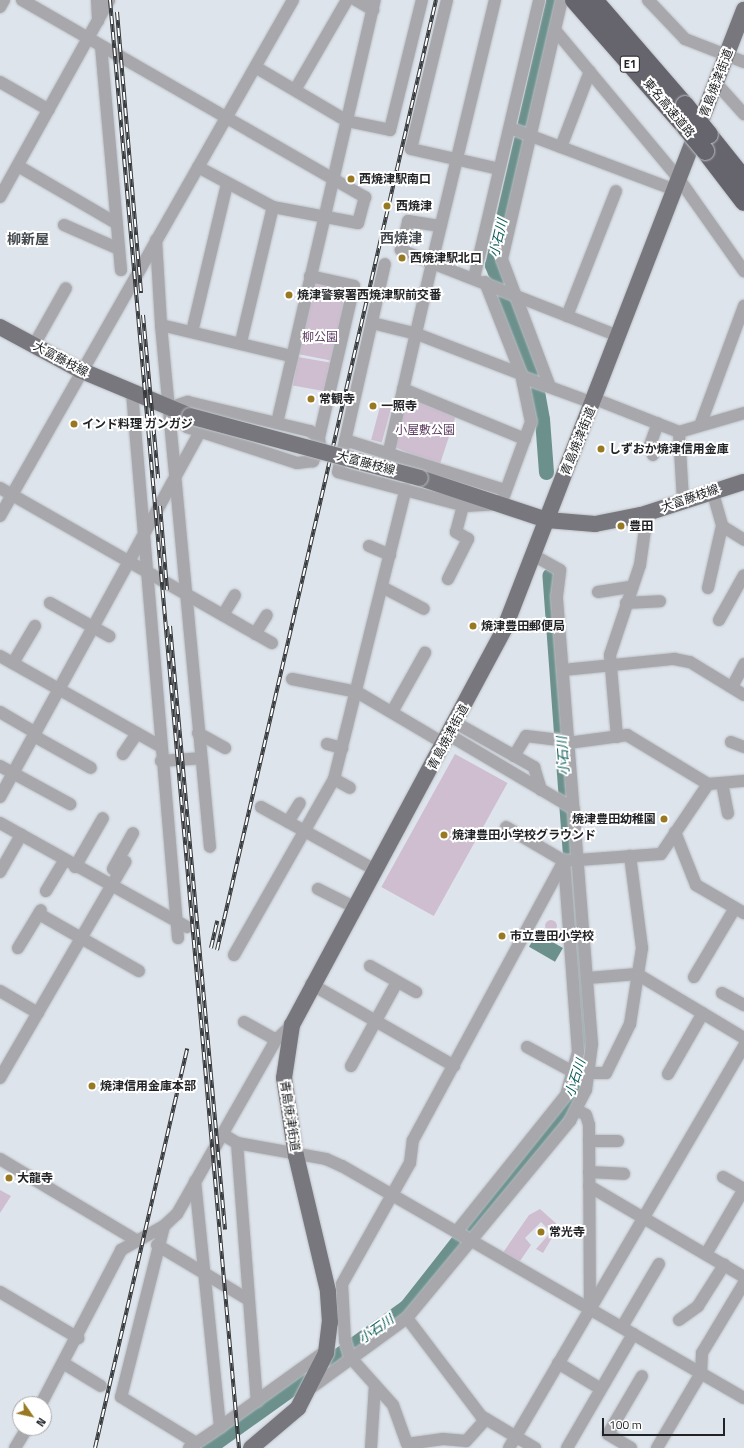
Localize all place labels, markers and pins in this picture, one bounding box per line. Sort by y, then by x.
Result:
place label: 西焼津駅南口 [359,172,431,186]
marker: 西焼津駅南口 [346,174,356,184]
place label: 西焼津 [396,199,432,213]
marker: 西焼津 [381,200,393,212]
place label: 西焼津駅北口 [410,251,482,265]
marker: 西焼津駅北口 [397,253,407,263]
place label: 焼津警察署西焼津駅前交番 [297,288,441,302]
marker: 焼津警察署西焼津駅前交番 [284,290,294,300]
place label: 常観寺 [319,392,355,406]
marker: 常観寺 [306,394,316,404]
place label: 一照寺 [381,399,417,413]
marker: 一照寺 [368,401,378,411]
place label: インド料理 ガンガジ [82,417,193,431]
marker: インド料理 ガンガジ [69,419,79,429]
place label: しずおか焼津信用金庫 [609,442,729,456]
marker: しずおか焼津信用金庫 [596,444,606,454]
place label: 豊田 [629,519,653,533]
marker: 豊田 [616,521,626,531]
place label: 焼津豊田郵便局 [481,619,565,633]
marker: 焼津豊田郵便局 [468,621,478,631]
place label: 焼津豊田幼稚園 [572,812,656,826]
marker: 焼津豊田幼稚園 [659,814,669,824]
place label: 焼津豊田小学校グラウンド [452,828,596,842]
marker: 焼津豊田小学校グラウンド [439,830,449,840]
place label: 市立豊田小学校 [510,929,594,943]
marker: 市立豊田小学校 [497,931,507,941]
place label: 焼津信用金庫本部 [100,1079,196,1093]
marker: 焼津信用金庫本部 [87,1081,97,1091]
place label: 大龍寺 [17,1171,53,1185]
marker: 大龍寺 [4,1173,14,1183]
place label: 常光寺 [549,1225,585,1239]
marker: 常光寺 [536,1227,546,1237]

